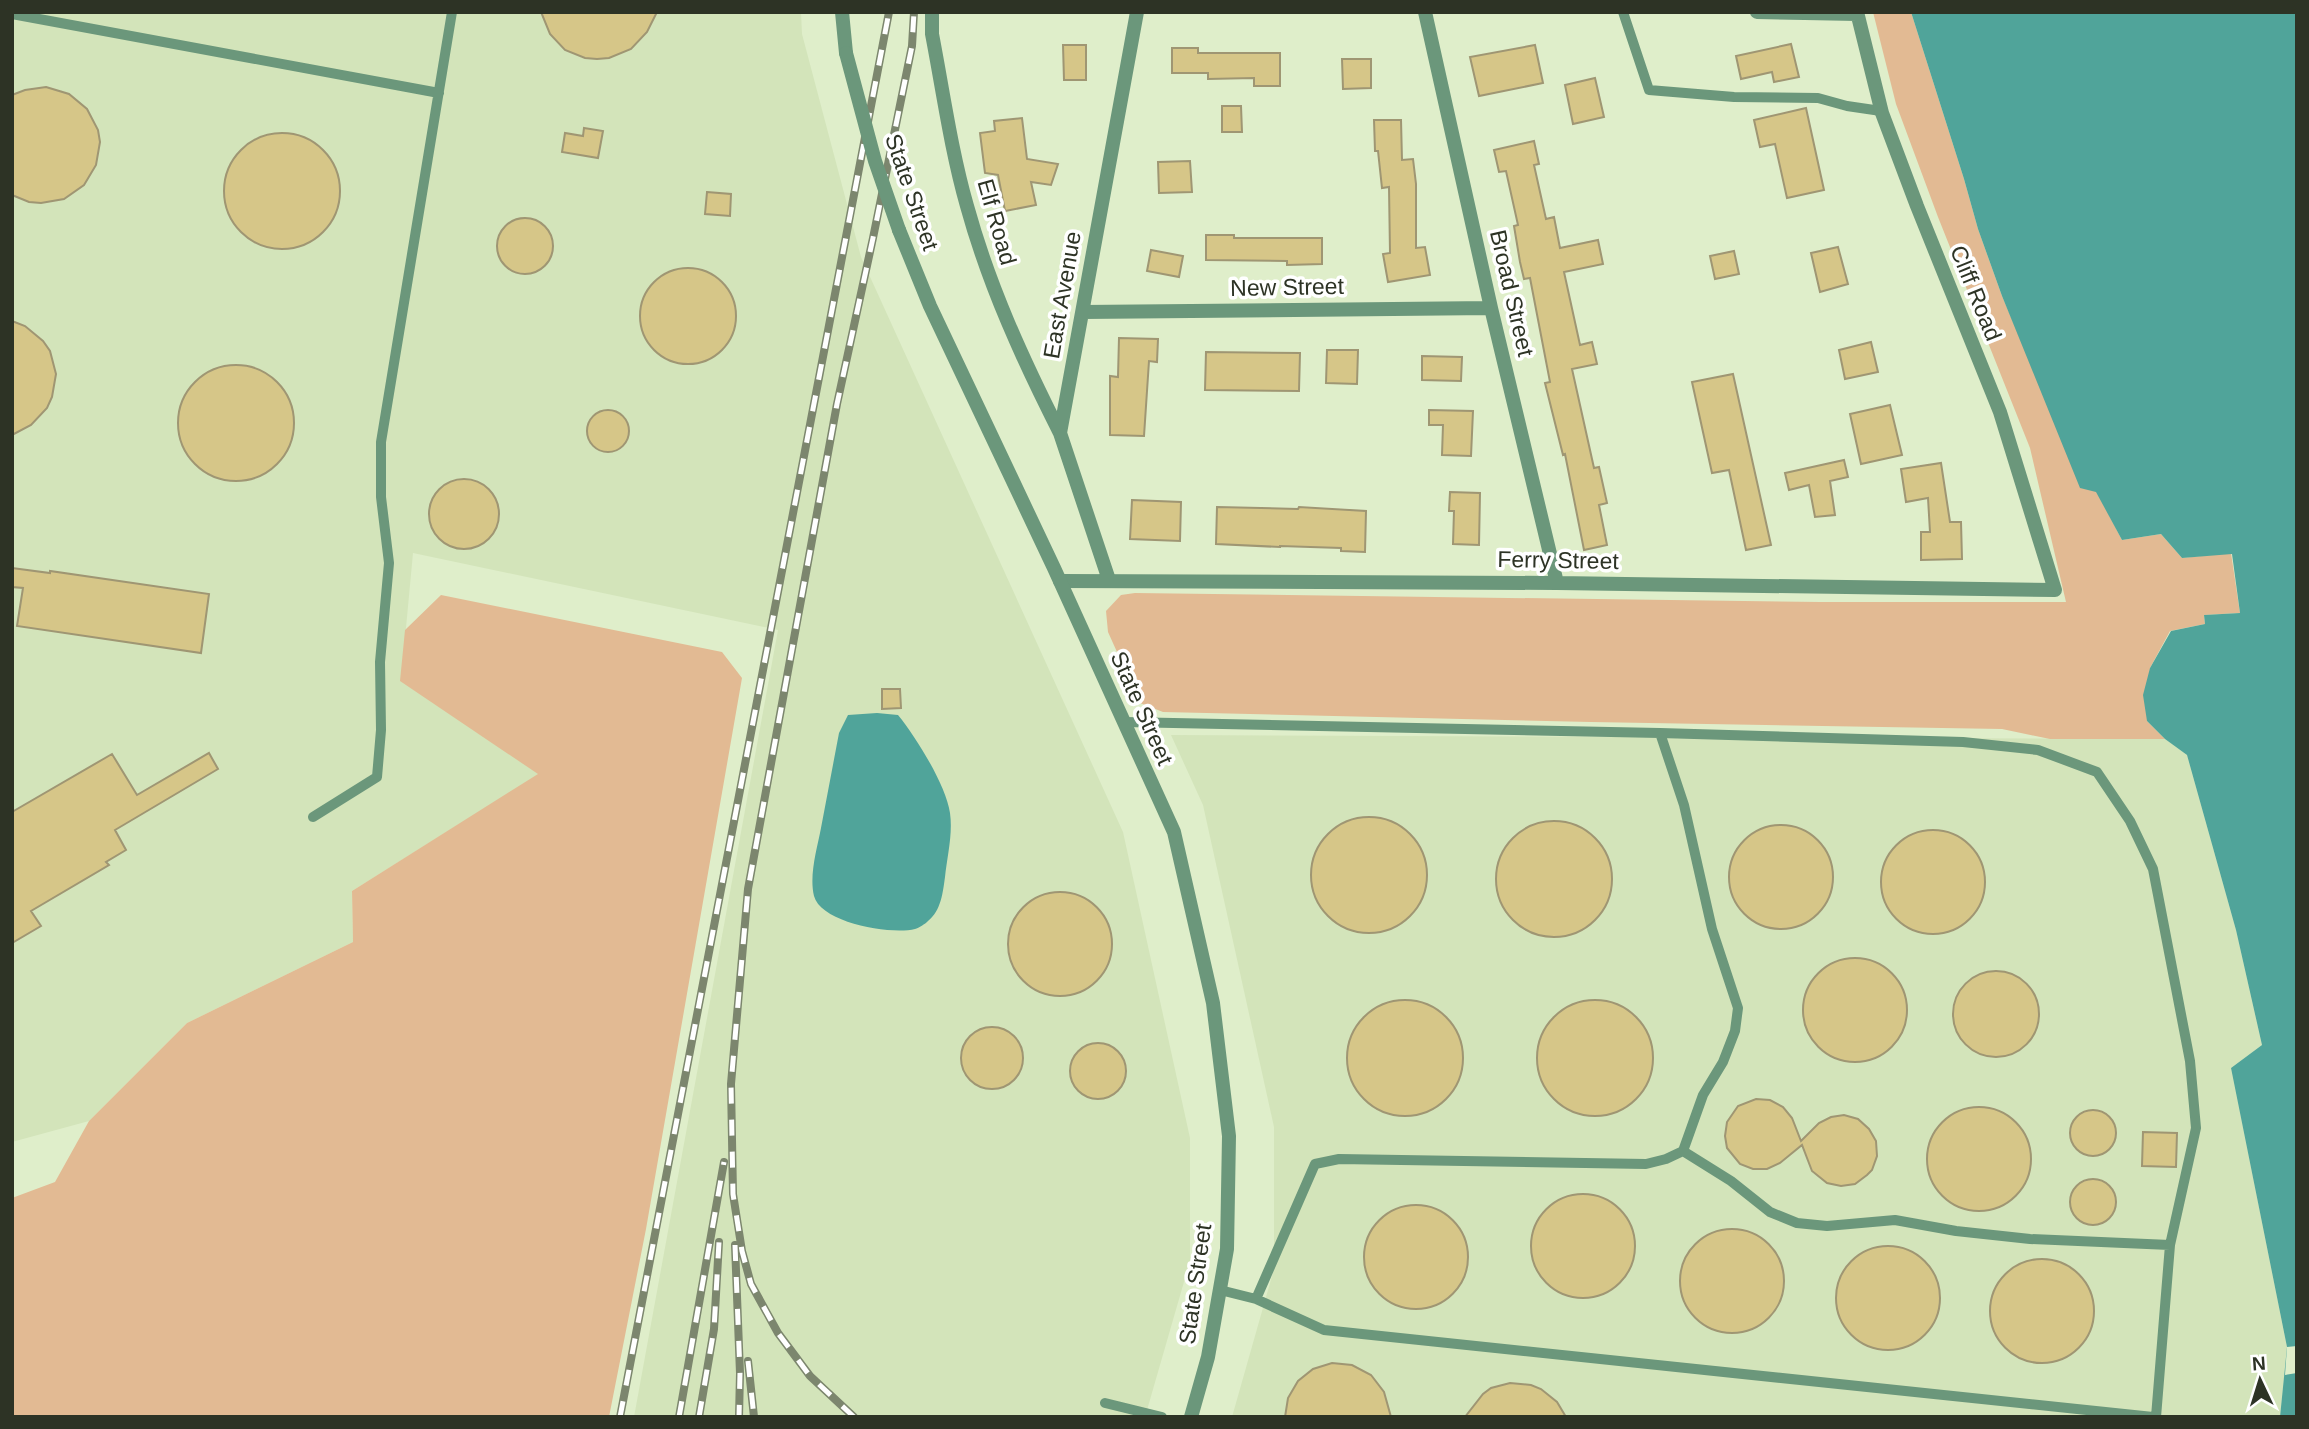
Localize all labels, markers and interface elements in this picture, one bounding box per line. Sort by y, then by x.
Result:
street label: State Street [880,130,944,254]
street label: Elf Road [972,176,1022,268]
street label: Broad Street [1485,227,1539,359]
street label: East Avenue [1038,229,1086,361]
street label: Cliff Road [1945,242,2007,344]
street label: New Street [1230,273,1345,301]
street label: Ferry Street [1497,546,1620,574]
street label: State Street [1105,647,1179,769]
street label: State Street [1174,1221,1216,1346]
north arrow [2225,1345,2295,1415]
text: N [2251,1353,2266,1374]

